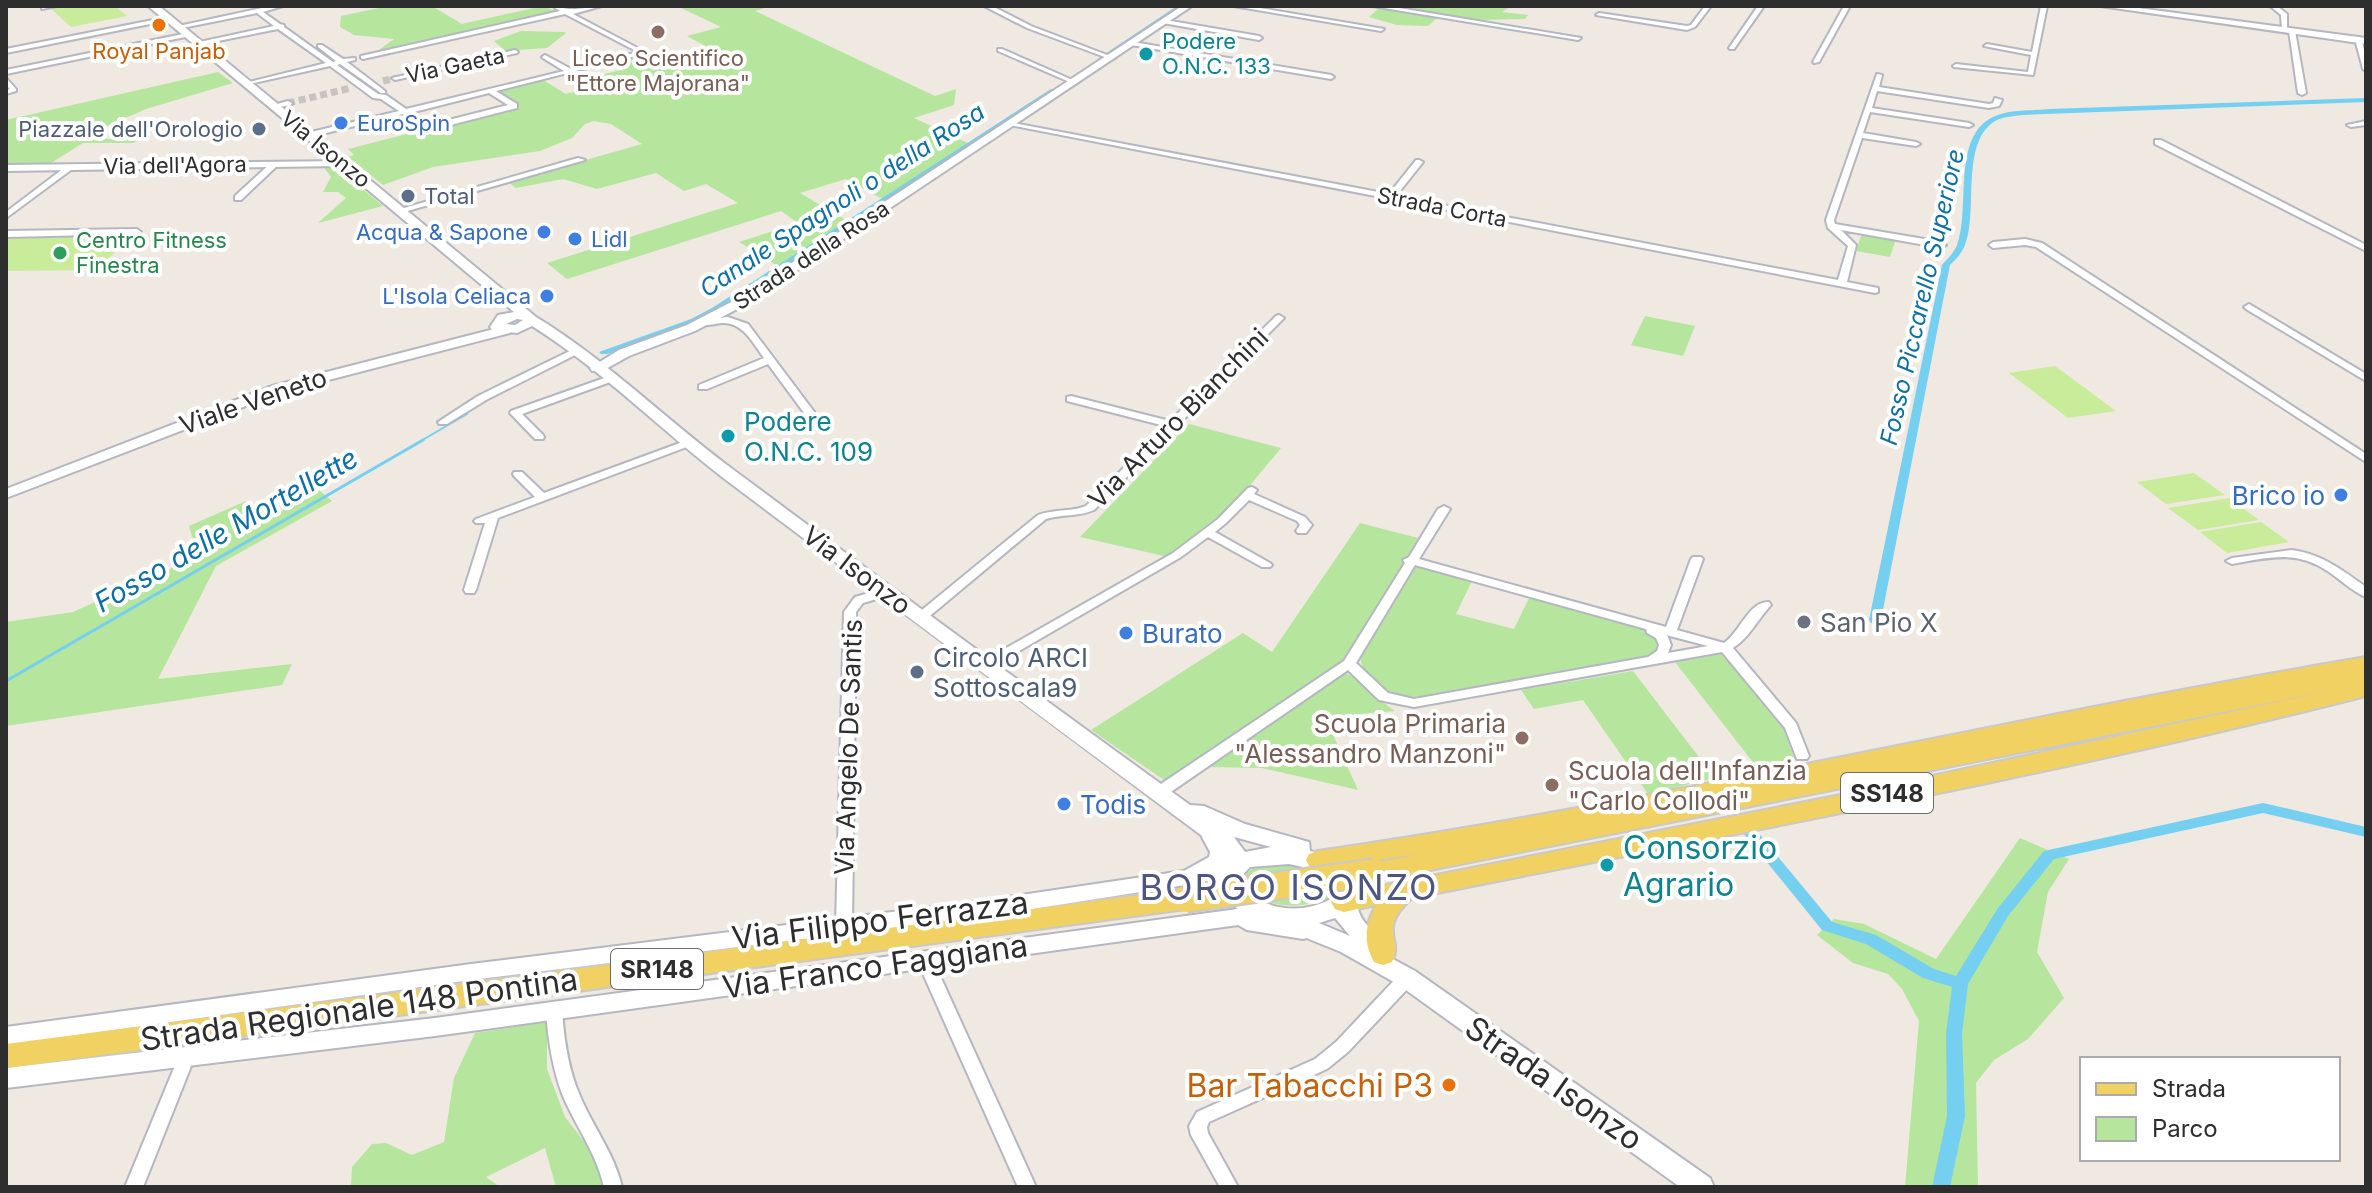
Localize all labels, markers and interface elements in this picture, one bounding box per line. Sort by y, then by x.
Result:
marker: Royal Panjab [150,16,168,34]
marker: Liceo Scientifico "Ettore Majorana" [649,23,667,41]
place label: Podere O.N.C. 133 [1162,28,1271,79]
place label: Royal Panjab [92,38,226,64]
street label: Via Gaeta [403,42,507,88]
place label: Liceo Scientifico "Ettore Majorana" [566,45,750,96]
marker: Podere O.N.C. 133 [1137,45,1155,63]
water label: Canale Spagnoli o della Rosa [694,97,990,303]
street label: Via Isonzo [276,105,376,193]
place label: EuroSpin [357,110,450,136]
marker: EuroSpin [332,114,350,132]
place label: Piazzale dell'Orologio [18,116,243,142]
marker: Piazzale dell'Orologio [250,120,268,138]
water label: Fosso Piccarello Superiore [1874,146,1970,448]
street label: Via dell'Agora [103,151,247,179]
street label: Strada Corta [1375,182,1509,232]
place label: Total [424,183,475,209]
marker: Total [399,187,417,205]
street label: Strada della Rosa [728,195,894,315]
place label: Acqua & Sapone [356,219,528,245]
marker: Acqua & Sapone [535,223,553,241]
place label: Lidl [591,226,628,252]
place label: Centro Fitness Finestra [76,227,227,278]
marker: Lidl [566,230,584,248]
marker: Centro Fitness Finestra [51,244,69,262]
place label: L'Isola Celiaca [382,283,531,309]
marker: L'Isola Celiaca [538,287,556,305]
street label: Via Arturo Bianchini [1082,322,1274,514]
street label: Viale Veneto [175,361,331,441]
place label: Podere O.N.C. 109 [744,406,873,467]
marker: Podere O.N.C. 109 [719,427,737,445]
water label: Fosso delle Mortellette [88,441,364,619]
place label: Brico io [2232,480,2325,511]
marker: Brico io [2332,486,2350,504]
street label: Via Isonzo [797,519,917,621]
place label: San Pio X [1820,607,1938,638]
marker: San Pio X [1795,613,1813,631]
street label: Via Angelo De Santis [828,618,868,876]
place label: Burato [1142,618,1223,649]
marker: Burato [1117,624,1135,642]
place label: Circolo ARCI Sottoscala9 [933,642,1088,703]
marker: Circolo ARCI Sottoscala9 [908,663,926,681]
place label: Scuola Primaria "Alessandro Manzoni" [1234,708,1506,769]
marker: Scuola Primaria "Alessandro Manzoni" [1513,729,1531,747]
place label: Scuola dell'Infanzia "Carlo Collodi" [1568,755,1807,816]
road number: SS148 [1841,773,1933,813]
marker: Scuola dell'Infanzia "Carlo Collodi" [1543,776,1561,794]
place label: Todis [1080,789,1146,820]
marker: Todis [1055,795,1073,813]
place label: Consorzio Agrario [1623,828,1777,904]
marker: Consorzio Agrario [1598,856,1616,874]
district label: BORGO ISONZO [1139,865,1439,909]
street label: Via Filippo Ferrazza [730,882,1030,958]
street label: Via Franco Faggiana [720,925,1030,1007]
road number: SR148 [611,949,703,989]
street label: Strada Regionale 148 Pontina [138,959,580,1059]
street label: Strada Isonzo [1458,1008,1650,1158]
legend [2080,1057,2340,1161]
place label: Bar Tabacchi P3 [1186,1066,1433,1105]
text: Strada [2152,1074,2226,1103]
marker: Bar Tabacchi P3 [1440,1076,1458,1094]
text: Parco [2152,1114,2218,1143]

